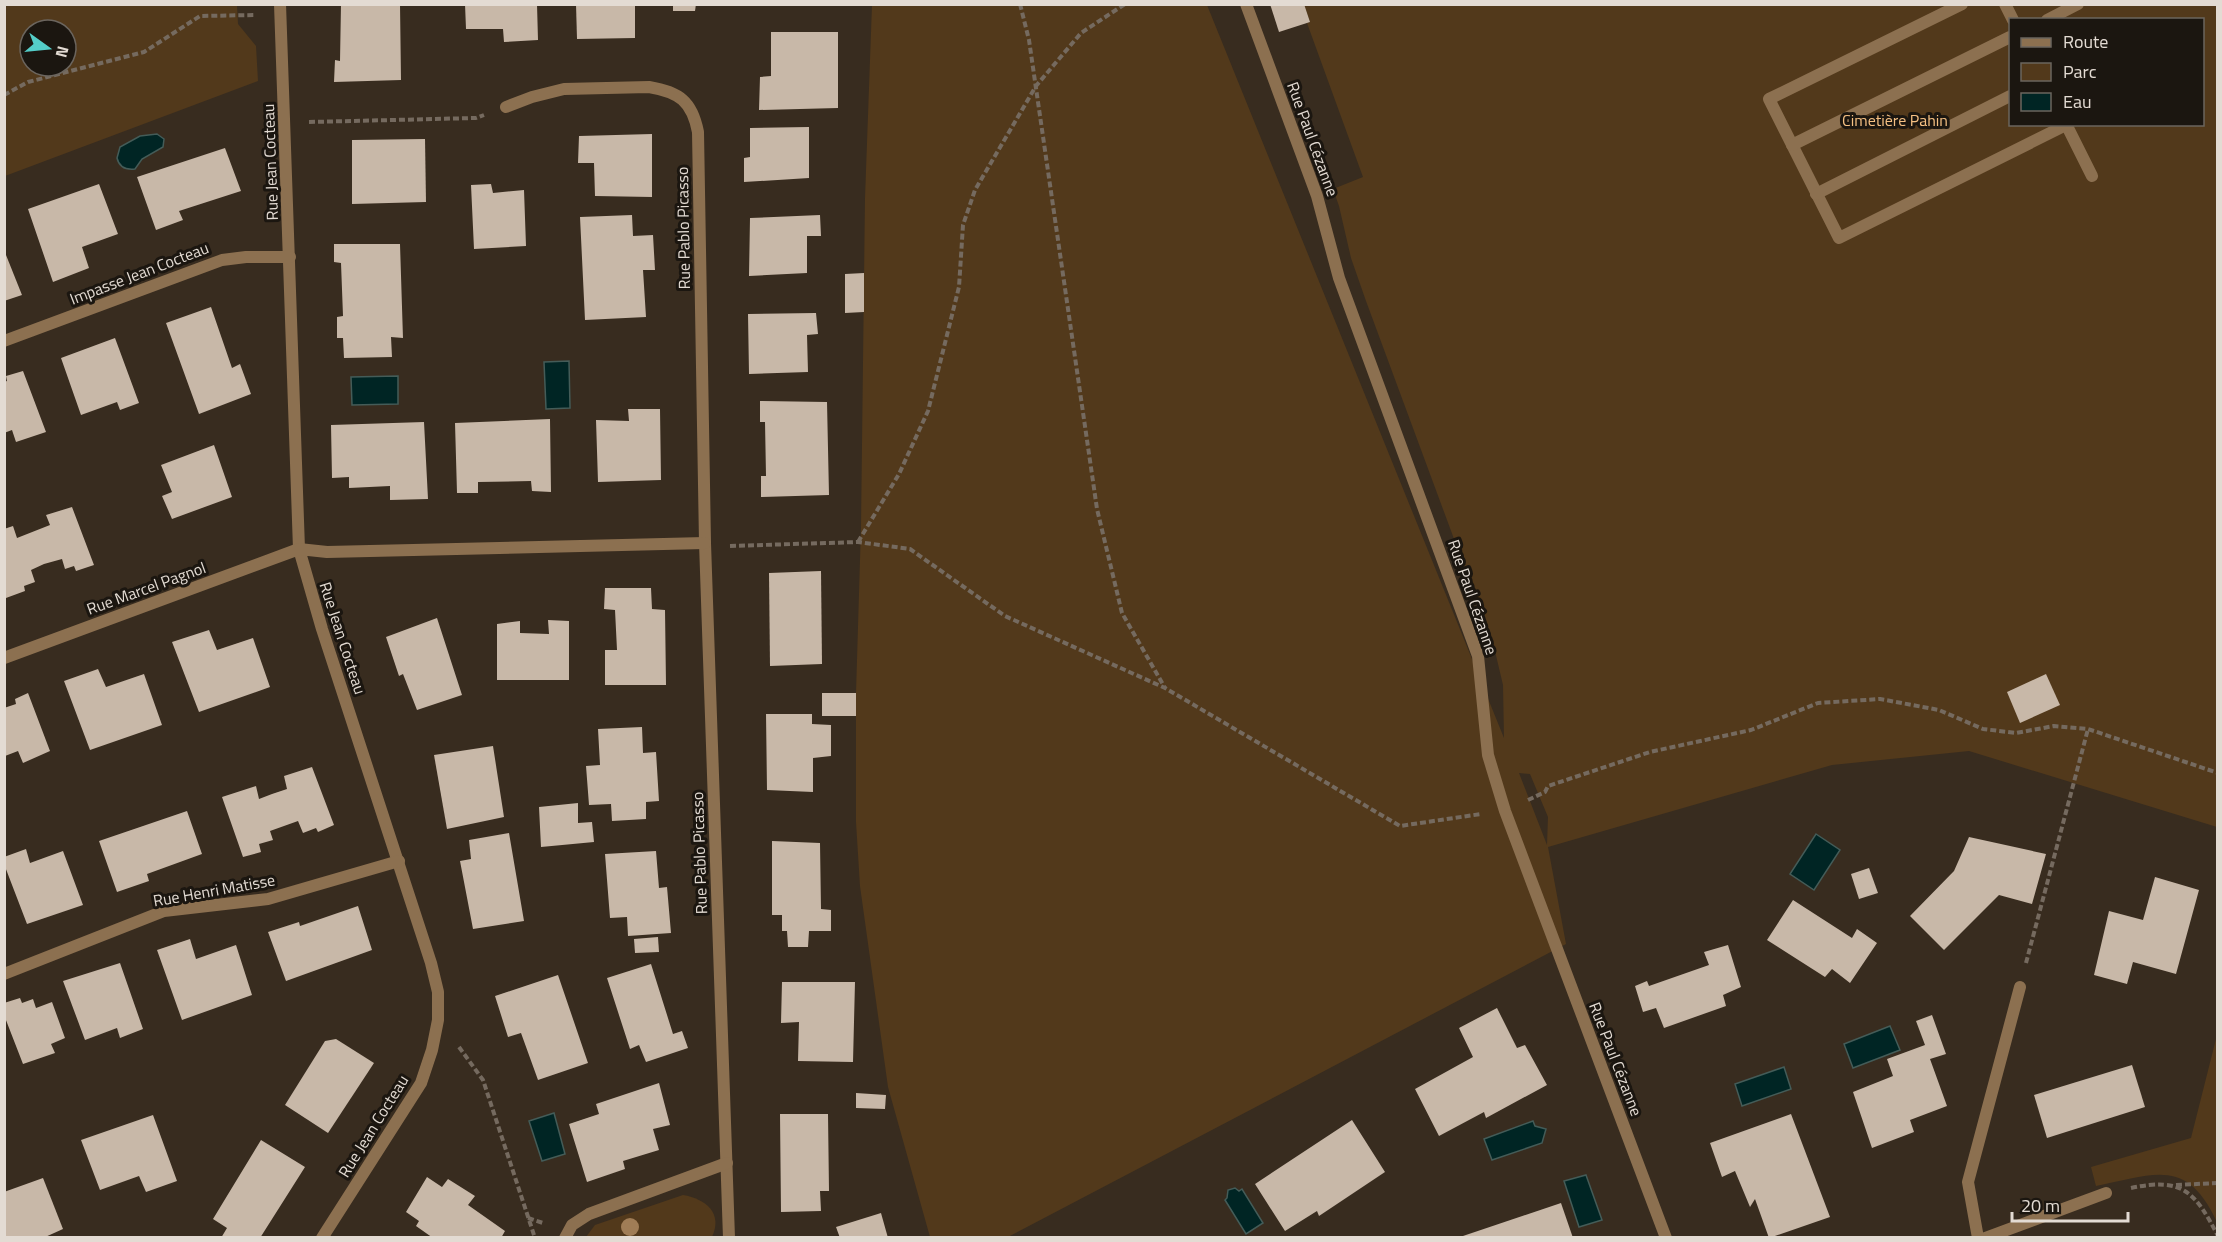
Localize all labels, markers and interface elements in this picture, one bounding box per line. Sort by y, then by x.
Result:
north arrow [18,18,78,78]
legend [2009,18,2204,126]
text: Route [2063,28,2108,55]
text: N [49,43,76,60]
text: Parc [2063,58,2097,85]
street label: Rue Paul Cézanne [1281,78,1345,200]
text: Eau [2063,88,2092,115]
street label: Rue Jean Cocteau [256,103,284,221]
park label: Cimetière Pahin [1842,108,1948,132]
street label: Rue Pablo Picasso [670,166,696,290]
street label: Impasse Jean Cocteau [66,235,212,311]
street label: Rue Paul Cézanne [1442,536,1504,658]
street label: Rue Marcel Pagnol [83,555,209,621]
street label: Rue Jean Cocteau [314,579,372,697]
street label: Rue Pablo Picasso [685,791,713,915]
street label: Rue Henri Matisse [151,867,277,913]
street label: Rue Paul Cézanne [1583,999,1649,1119]
street label: Rue Jean Cocteau [332,1070,414,1182]
scale bar [2012,1185,2128,1223]
text: 20 m [2021,1192,2060,1219]

